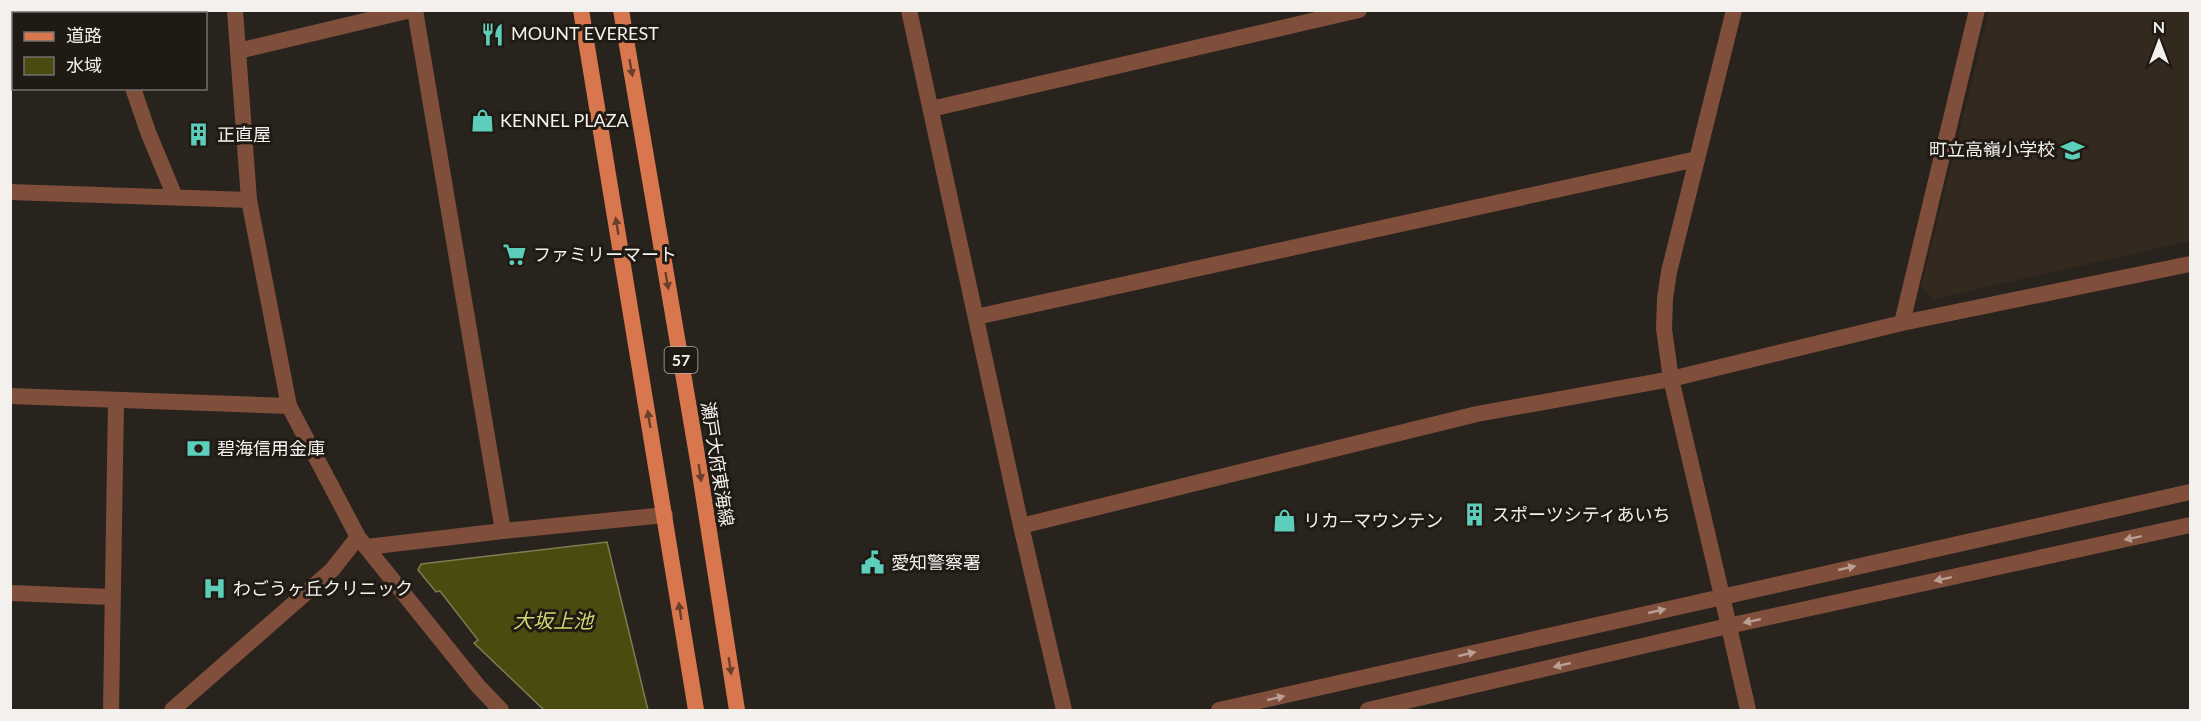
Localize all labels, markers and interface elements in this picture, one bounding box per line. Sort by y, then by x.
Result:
legend [12,12,207,90]
north arrow [2129,12,2189,72]
text: N [2153,17,2165,36]
restaurant icon: MOUNT EVEREST [480,21,506,47]
place label: MOUNT EVEREST [511,22,659,44]
text: 道路 [66,24,102,46]
text: 水域 [66,54,102,76]
one-way arrow [627,59,636,78]
shop icon: KENNEL PLAZA [469,108,495,134]
place label: KENNEL PLAZA [500,109,630,131]
building icon: 正直屋 [186,122,212,148]
place label: 正直屋 [217,123,271,145]
school or university icon: 町立高嶺小学校 [2060,137,2086,163]
place label: 町立高嶺小学校 [1929,138,2055,160]
one-way arrow [612,217,621,236]
supermarket icon: ファミリーマート [502,242,528,268]
place label: ファミリーマート [533,243,677,265]
one-way arrow [663,272,672,291]
road number: 57 [664,347,698,373]
street label: 瀬戸大府東海線 [697,400,739,528]
one-way arrow [644,409,653,428]
bank icon: 碧海信用金庫 [186,436,212,462]
place label: 碧海信用金庫 [217,437,325,459]
one-way arrow [695,464,704,483]
building icon: スポーツシティあいち [1461,502,1487,528]
place label: スポーツシティあいち [1492,503,1671,525]
shop icon: リカ―マウンテン [1272,508,1298,534]
place label: リカ―マウンテン [1303,509,1443,531]
one-way arrow [2124,534,2143,543]
public building icon: 愛知警察署 [860,550,886,576]
place label: 愛知警察署 [891,551,981,573]
one-way arrow [1838,563,1856,573]
one-way arrow [1934,575,1952,585]
hospital icon: わごうヶ丘クリニック [202,576,228,602]
place label: わごうヶ丘クリニック [233,577,413,599]
one-way arrow [675,602,684,621]
one-way arrow [1647,606,1666,616]
water label: 大坂上池 [513,608,595,632]
one-way arrow [1743,617,1762,626]
one-way arrow [1457,649,1476,659]
one-way arrow [725,657,734,676]
one-way arrow [1553,661,1572,671]
one-way arrow [1267,692,1286,702]

